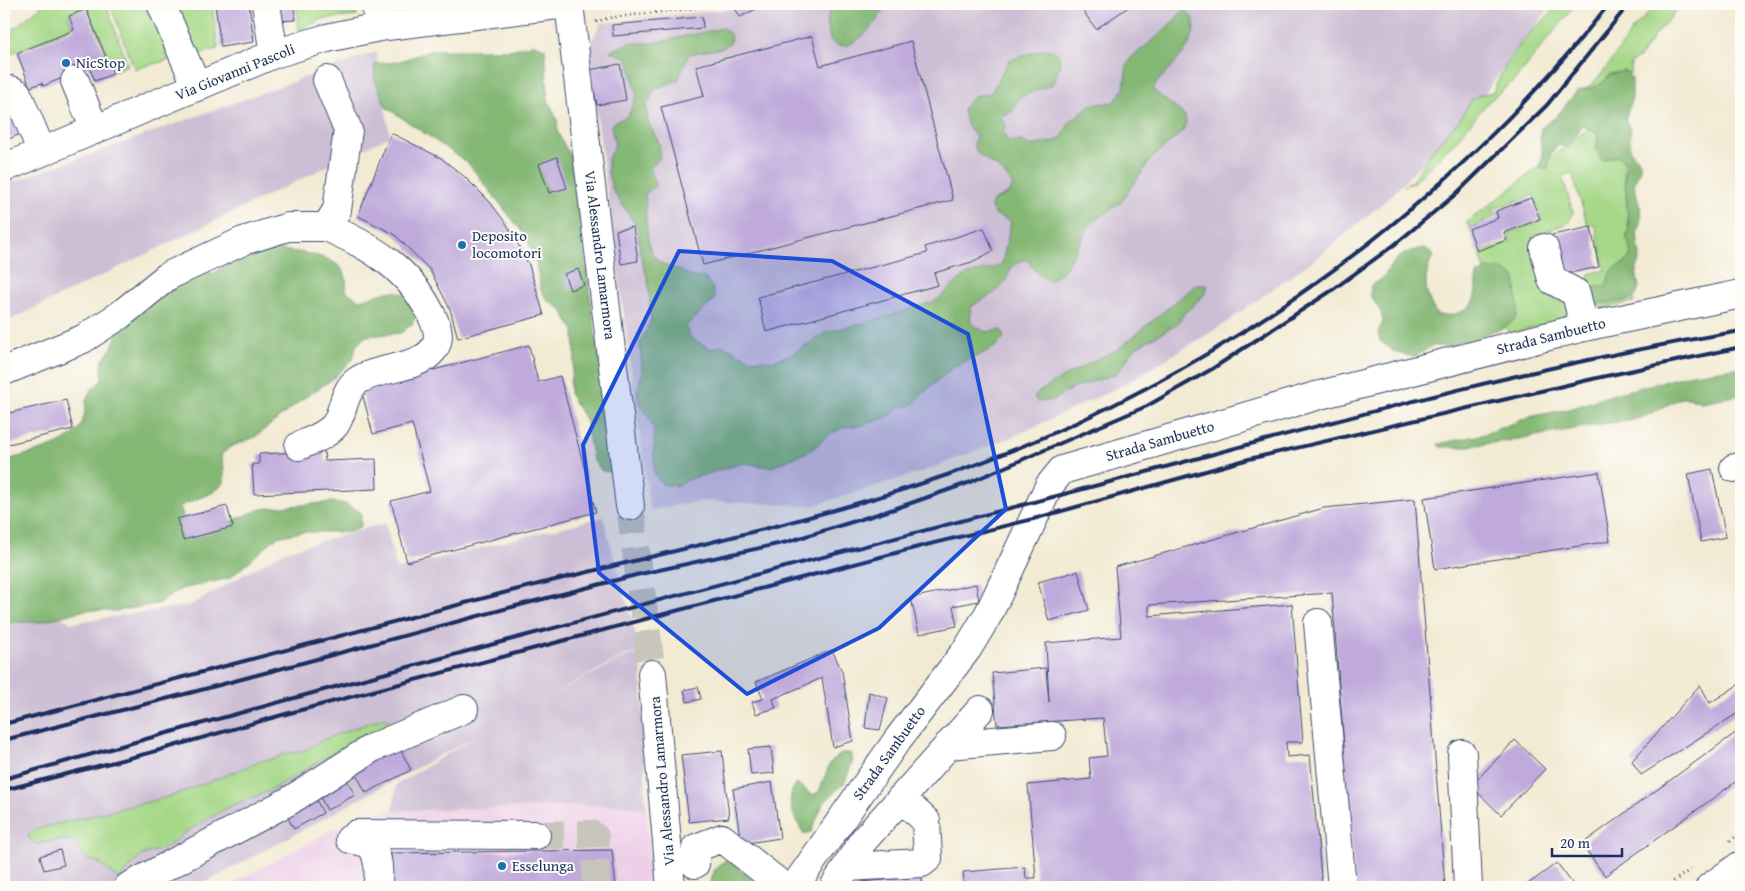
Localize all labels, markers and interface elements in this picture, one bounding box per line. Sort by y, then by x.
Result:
street label: Via Giovanni Pascoli [172,38,298,105]
place label: NicStop [76,52,125,73]
marker: NicStop [60,57,72,69]
street label: Via Alessandro Lamarmora [580,169,621,341]
place label: Deposito locomotori [472,225,541,263]
marker: Deposito locomotori [456,239,468,251]
street label: Strada Sambuetto [1494,312,1608,359]
street label: Strada Sambuetto [1103,415,1217,466]
street label: Via Alessandro Lamarmora [644,695,679,867]
street label: Strada Sambuetto [847,701,930,804]
scale bar [1552,826,1622,858]
text: 20 m [1560,832,1591,853]
place label: Esselunga [512,855,574,876]
marker: Esselunga [496,860,508,872]

